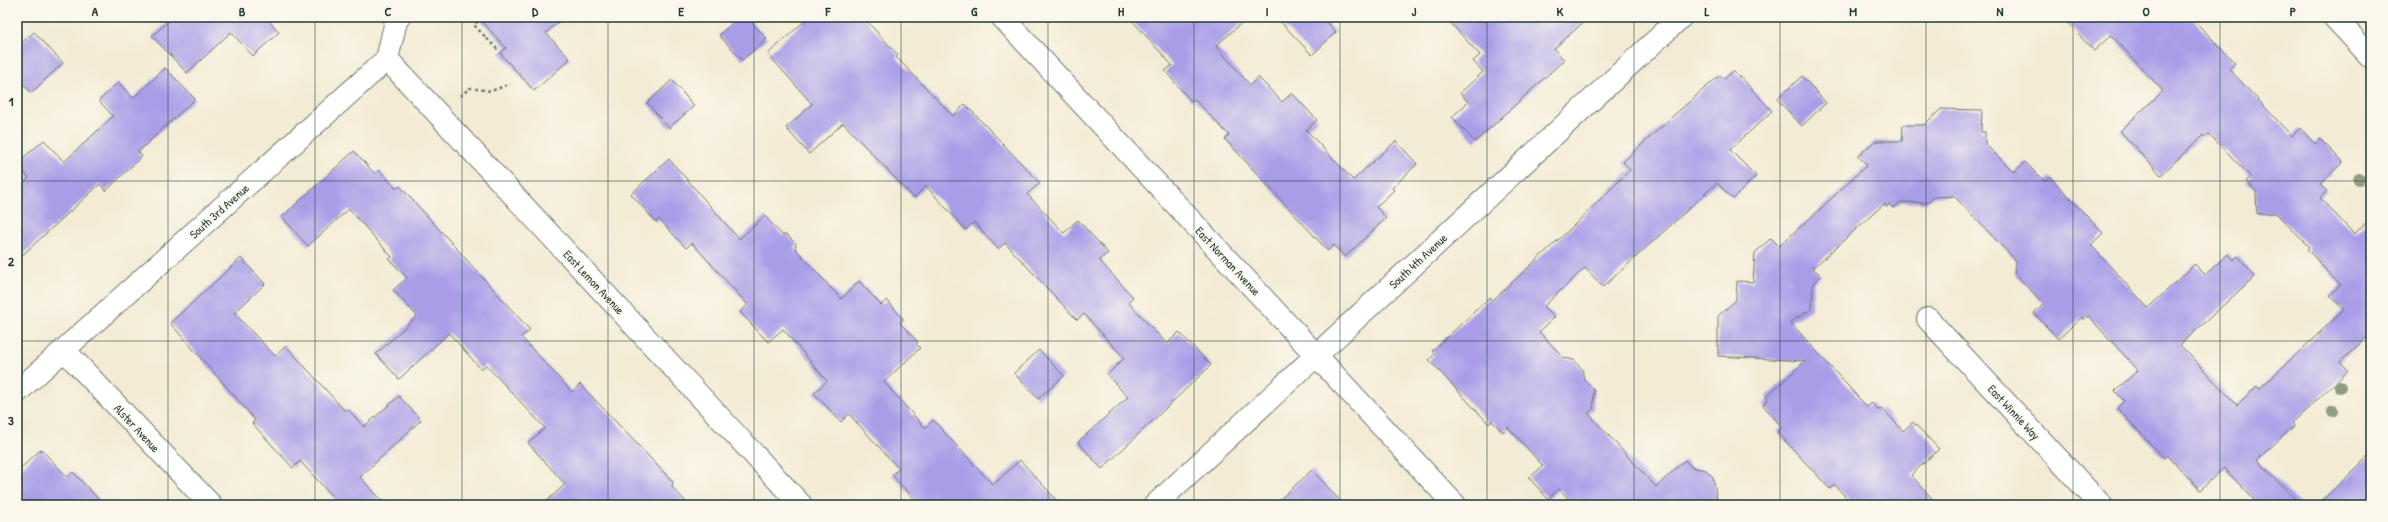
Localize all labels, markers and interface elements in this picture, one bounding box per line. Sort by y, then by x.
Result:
text: A [92,2,99,20]
text: B [239,2,246,20]
text: C [384,2,392,20]
text: D [532,2,539,20]
text: E [678,2,684,20]
text: F [825,2,832,20]
text: G [971,2,978,20]
text: H [1118,2,1124,20]
text: I [1265,2,1269,20]
text: J [1412,2,1417,20]
text: K [1557,2,1564,20]
text: L [1705,2,1710,20]
text: M [1849,2,1857,20]
text: N [1997,2,2004,20]
text: O [2142,2,2150,20]
text: P [2290,2,2296,20]
text: 1 [9,92,14,110]
street label: South 3rd Avenue [185,179,253,242]
street label: East Norman Avenue [1191,223,1265,299]
street label: South 4th Avenue [1385,229,1451,292]
street label: East Lemon Avenue [560,246,628,318]
text: 2 [8,252,15,270]
street label: East Winnie Way [1984,381,2044,443]
street label: Alster Avenue [110,400,164,456]
text: 3 [8,411,14,429]

